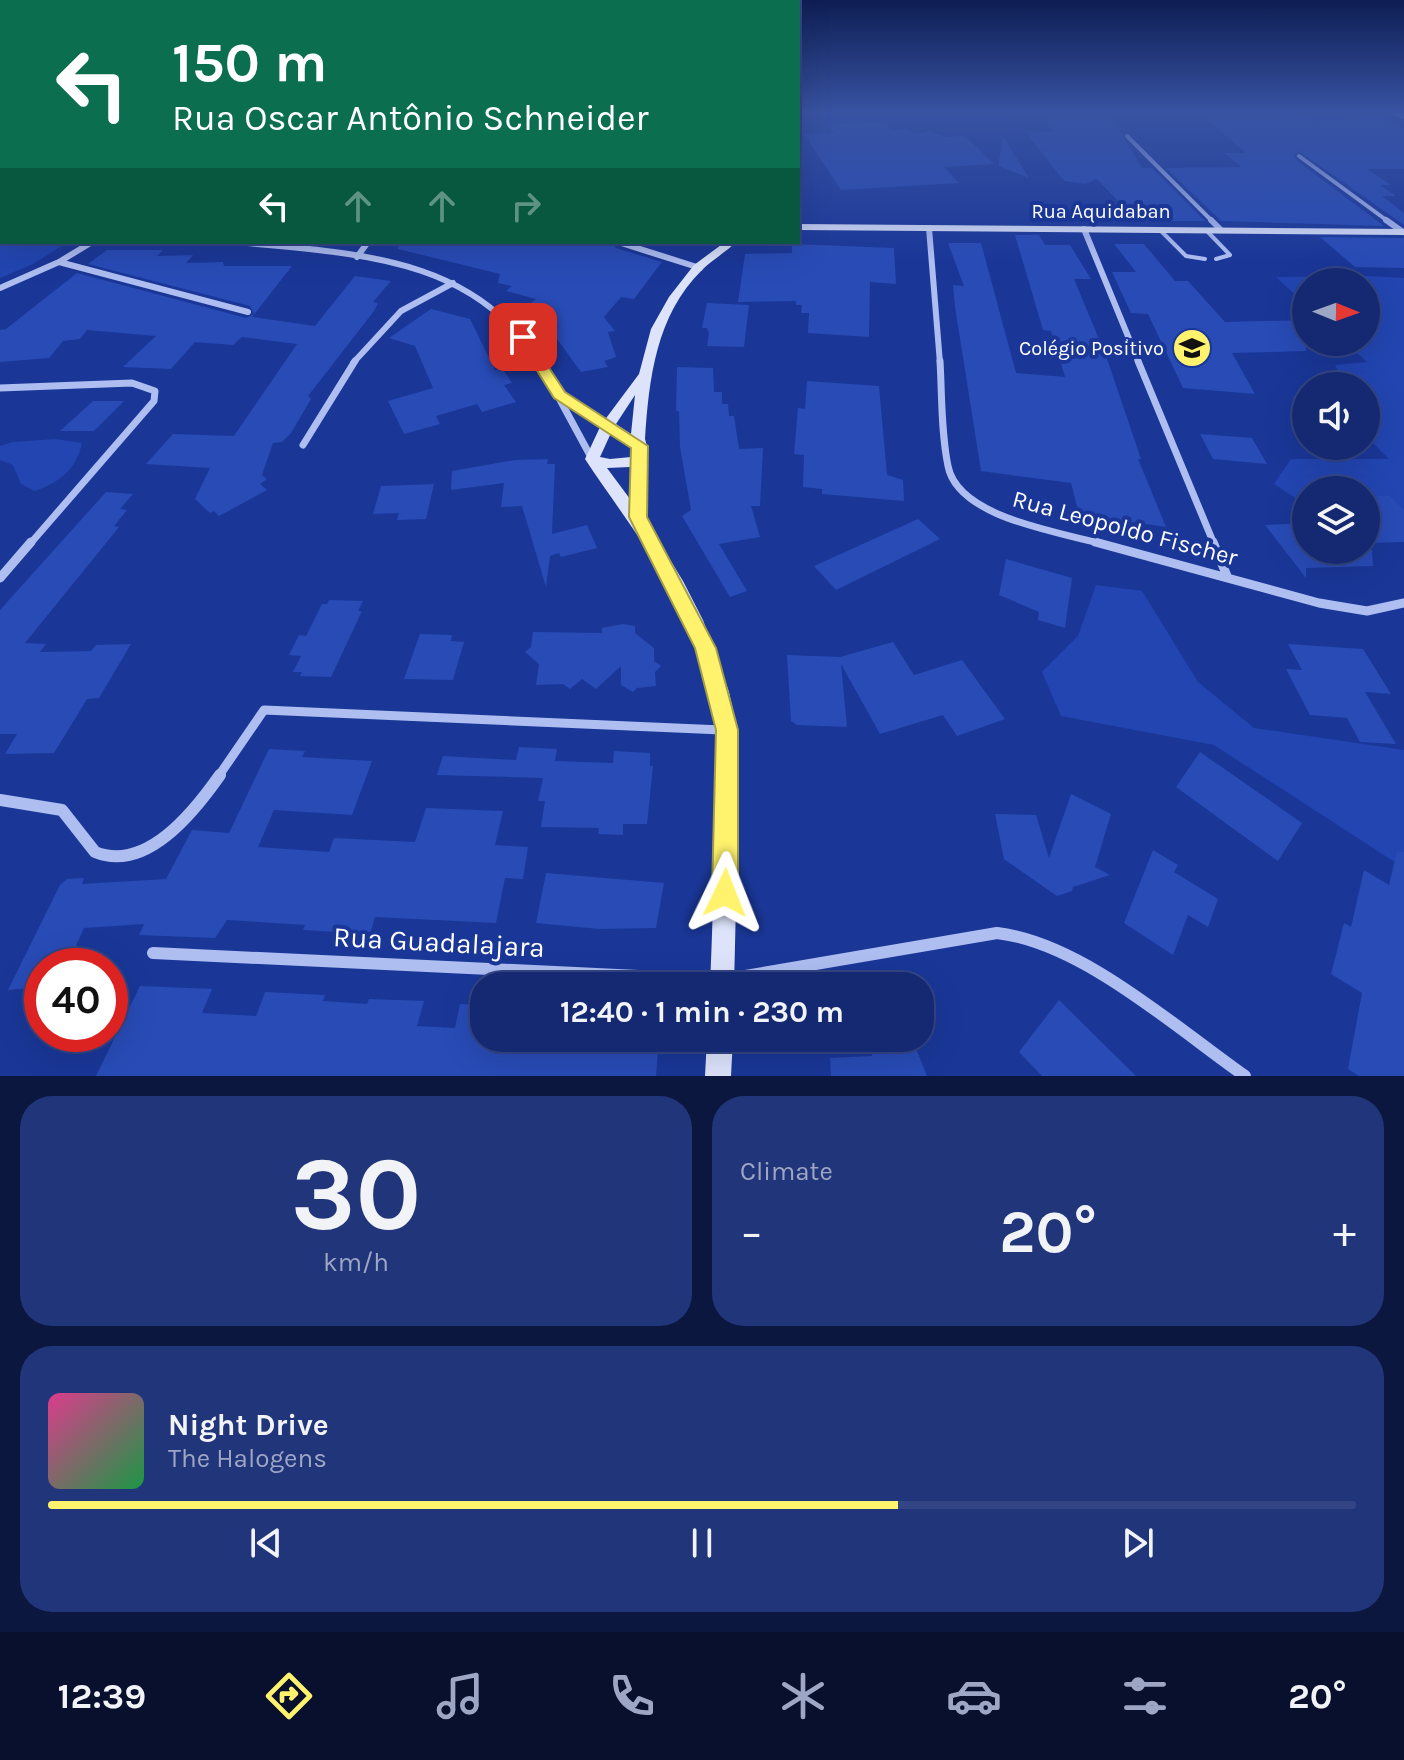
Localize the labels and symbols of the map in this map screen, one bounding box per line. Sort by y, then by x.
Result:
street label: Rua Aquidaban [1031,200,1171,223]
north arrow [1292,268,1380,356]
pin [489,303,557,371]
school or university icon: Colégio Positivo [1171,327,1213,369]
place label: Colégio Positivo [1019,337,1164,360]
street label: Rua Leopoldo Fischer [1009,484,1241,572]
position arrow [683,851,767,935]
street label: Rua Guadalajara [333,920,545,964]
speed limit sign: 40 [24,948,128,1052]

